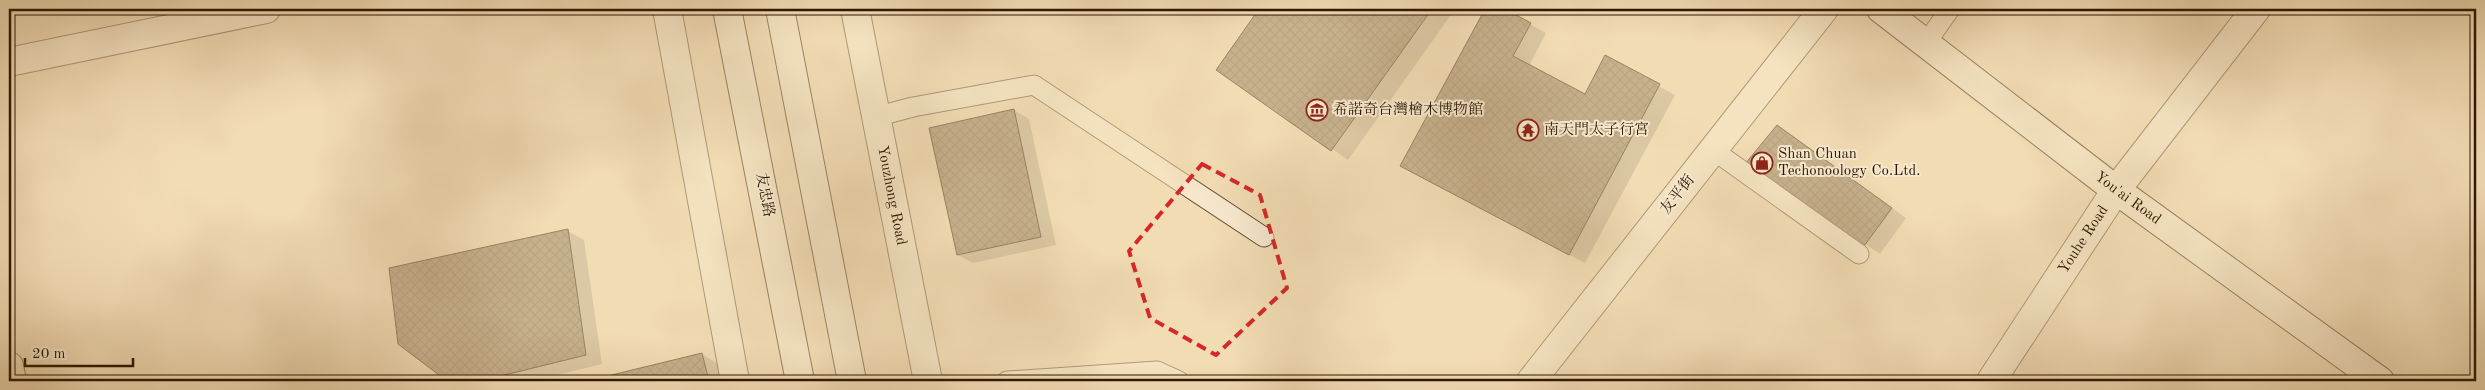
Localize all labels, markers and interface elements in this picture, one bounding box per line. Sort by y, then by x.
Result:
museum icon: 希諾奇台灣檜木博物館 [1305,98,1329,122]
place label: 希諾奇台灣檜木博物館 [1333,101,1483,118]
temple icon: 南天門太子行宮 [1516,118,1540,142]
place label: 南天門太子行宮 [1544,121,1649,138]
street label: Youzhong Road [874,144,909,247]
place label: Shan Chuan Techonoology Co.Ltd. [1778,147,1920,179]
shop icon: Shan Chuan Techonoology Co.Ltd. [1750,151,1774,175]
street label: You'ai Road [2092,169,2164,227]
street label: 友忠路 [752,171,779,219]
street label: 友平街 [1656,171,1698,217]
street label: Youhe Road [2056,203,2111,276]
scale bar [25,335,132,367]
text: 20 m [32,347,66,362]

